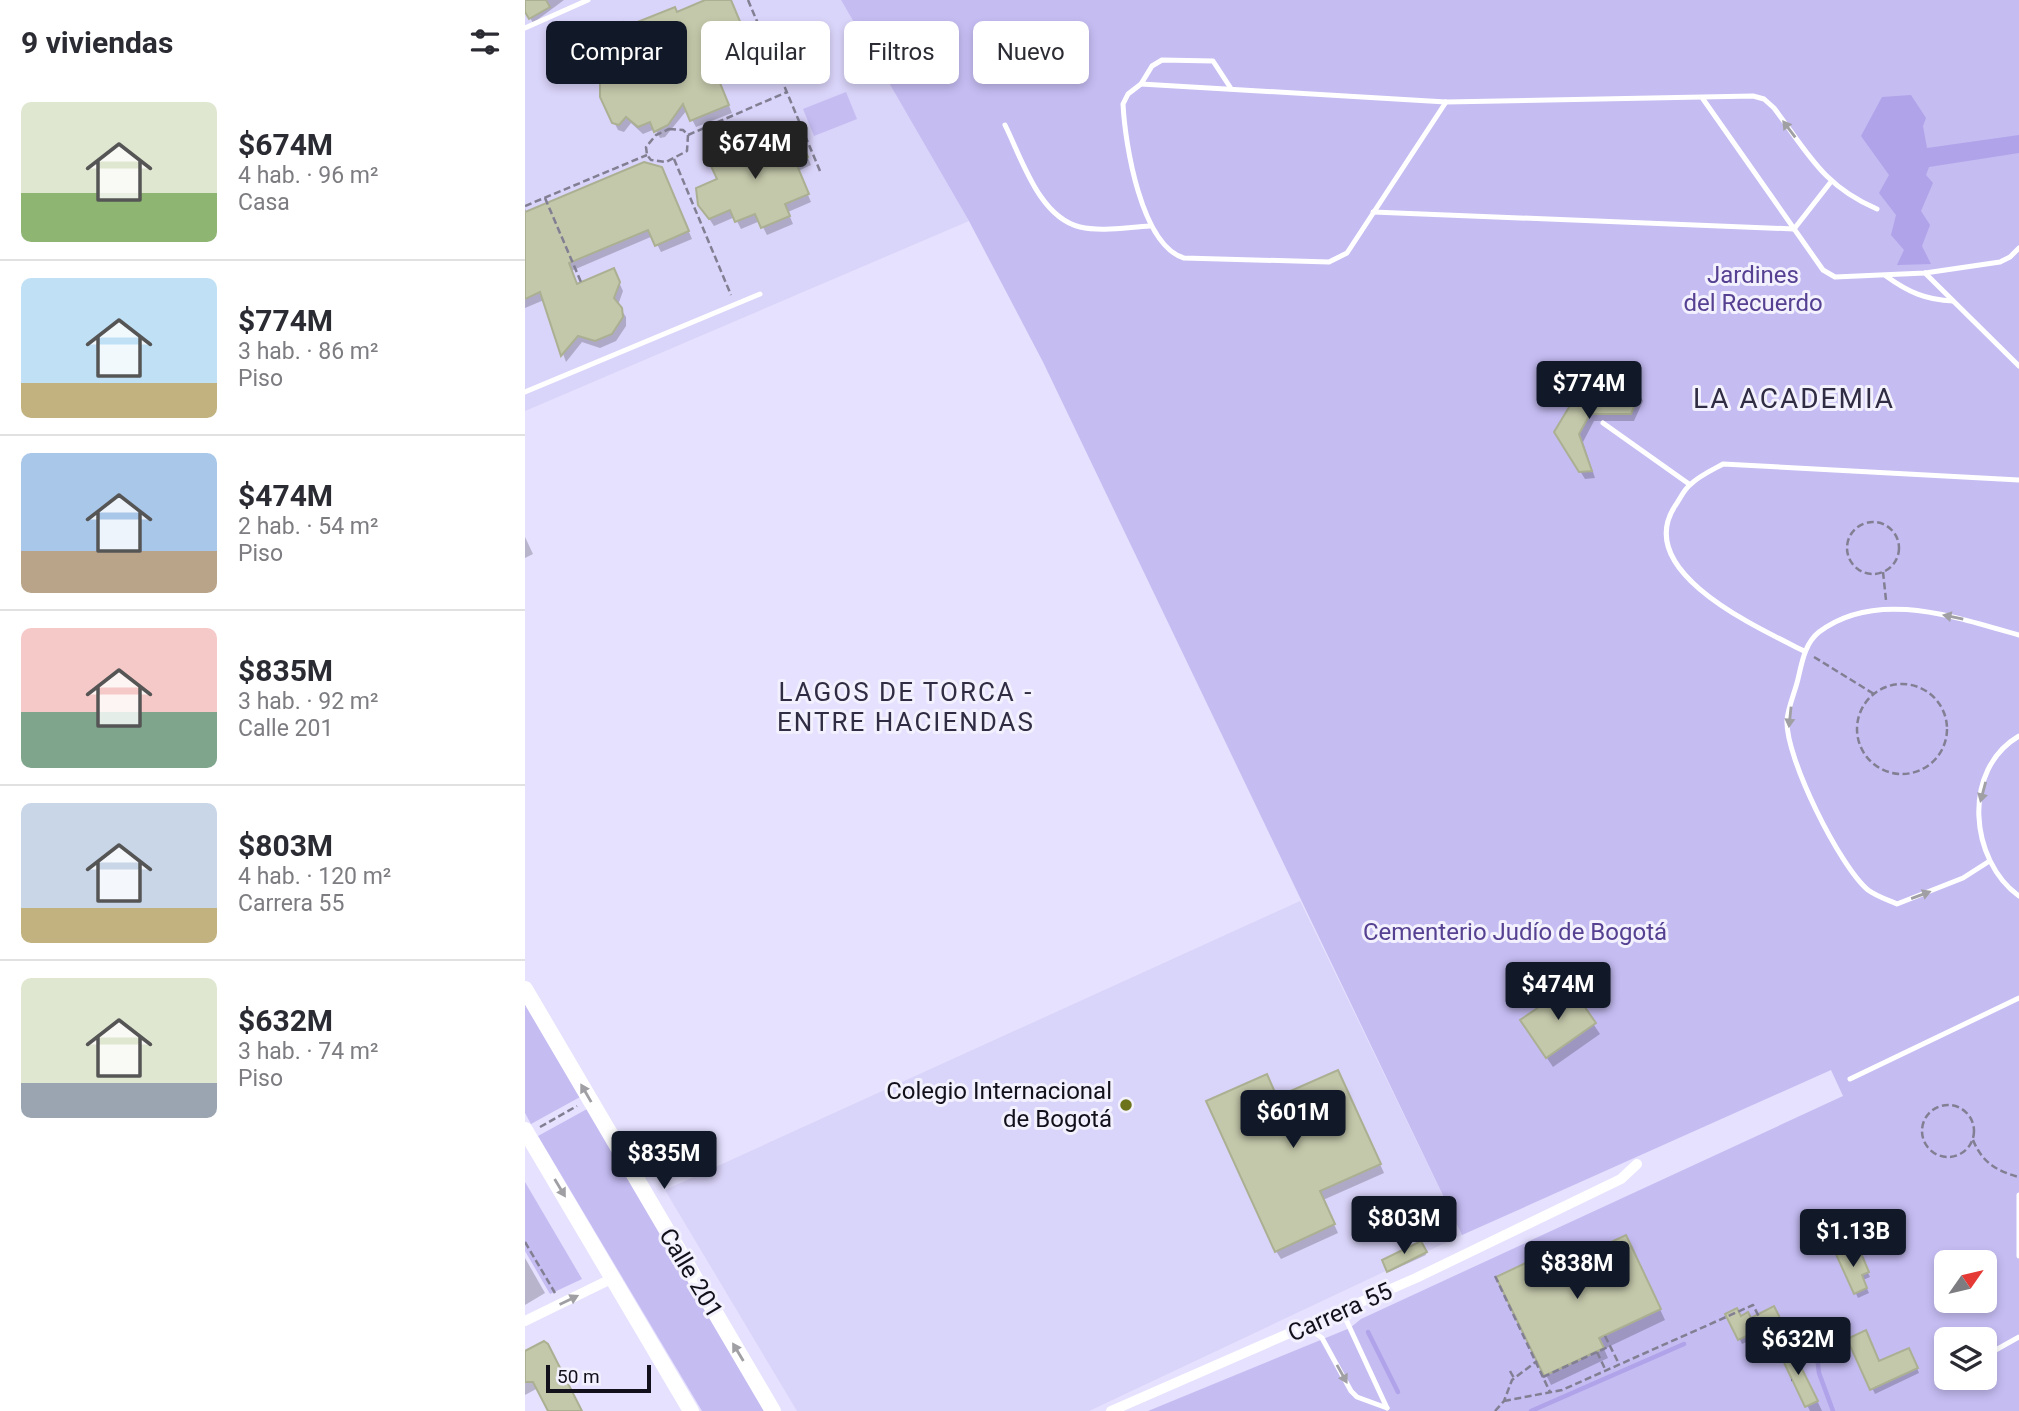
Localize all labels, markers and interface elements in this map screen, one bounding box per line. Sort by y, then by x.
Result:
chip: Comprar [546,21,687,84]
chip: Alquilar [701,21,830,84]
chip: Filtros [844,21,959,84]
chip: Nuevo [973,21,1089,84]
icon: filters [466,23,504,61]
text: 9 viviendas [21,25,173,60]
one-way arrow [1782,120,1796,138]
pin: $674M [706,122,804,181]
text: $674M [238,127,333,162]
icon: home [77,130,161,214]
text: $674M [719,130,791,157]
text: 4 hab. · 96 m² [238,162,378,189]
text: Casa [238,189,290,216]
park label: Jardines del Recuerdo [1683,261,1823,317]
text: $774M [238,303,333,338]
icon: home [77,306,161,390]
text: 3 hab. · 86 m² [238,338,378,365]
pin: $774M [1540,362,1638,421]
text: Piso [238,365,283,392]
text: $774M [1553,370,1625,397]
district label: LA ACADEMIA [1693,382,1895,415]
text: $474M [238,478,333,513]
icon: home [77,481,161,565]
text: 2 hab. · 54 m² [238,513,378,540]
text: Piso [238,540,283,567]
one-way arrow [1942,612,1964,623]
text: $835M [238,653,333,688]
icon: home [77,656,161,740]
district label: LAGOS DE TORCA - ENTRE HACIENDAS [777,677,1035,737]
text: 3 hab. · 92 m² [238,688,378,715]
one-way arrow [1784,706,1795,728]
text: Calle 201 [238,715,333,742]
one-way arrow [1977,782,1987,803]
text: $803M [238,828,333,863]
icon: home [77,831,161,915]
text: 4 hab. · 120 m² [238,863,391,890]
text: Carrera 55 [238,890,344,917]
one-way arrow [1910,890,1931,901]
park label: Cementerio Judío de Bogotá [1363,918,1667,946]
pin: $474M [1509,962,1607,1022]
text: $474M [1522,971,1594,998]
text: $632M [238,1003,333,1038]
icon: home [77,1006,161,1090]
text: 3 hab. · 74 m² [238,1038,378,1065]
text: Piso [238,1065,283,1092]
place label: Colegio Internacional de Bogotá [886,1077,1112,1133]
one-way arrow [580,1083,592,1102]
pin: $601M [1244,1090,1342,1150]
marker: Colegio Internacional de Bogotá [1118,1097,1134,1113]
text: $601M [1257,1099,1329,1126]
pin: $835M [615,1132,713,1191]
text: $835M [628,1140,700,1167]
one-way arrow [553,1179,566,1198]
pin: $803M [1355,1196,1453,1256]
text: $803M [1368,1205,1440,1232]
pin: $1.13B [1796,1210,1910,1269]
text: $1.13B [1816,1218,1890,1245]
street label: Calle 201 [653,1223,729,1323]
pin: $838M [1528,1242,1626,1301]
text: $838M [1541,1250,1613,1277]
north arrow [1934,1250,1997,1312]
map controls [1934,1250,1997,1390]
street label: Carrera 55 [1284,1277,1396,1347]
one-way arrow [559,1294,579,1305]
pin: $632M [1749,1318,1847,1377]
text: $632M [1762,1326,1834,1353]
button: layers [1934,1327,1997,1390]
one-way arrow [732,1343,745,1362]
scale bar [546,1362,651,1394]
one-way arrow [1336,1364,1348,1383]
text: 50 m [557,1365,600,1388]

